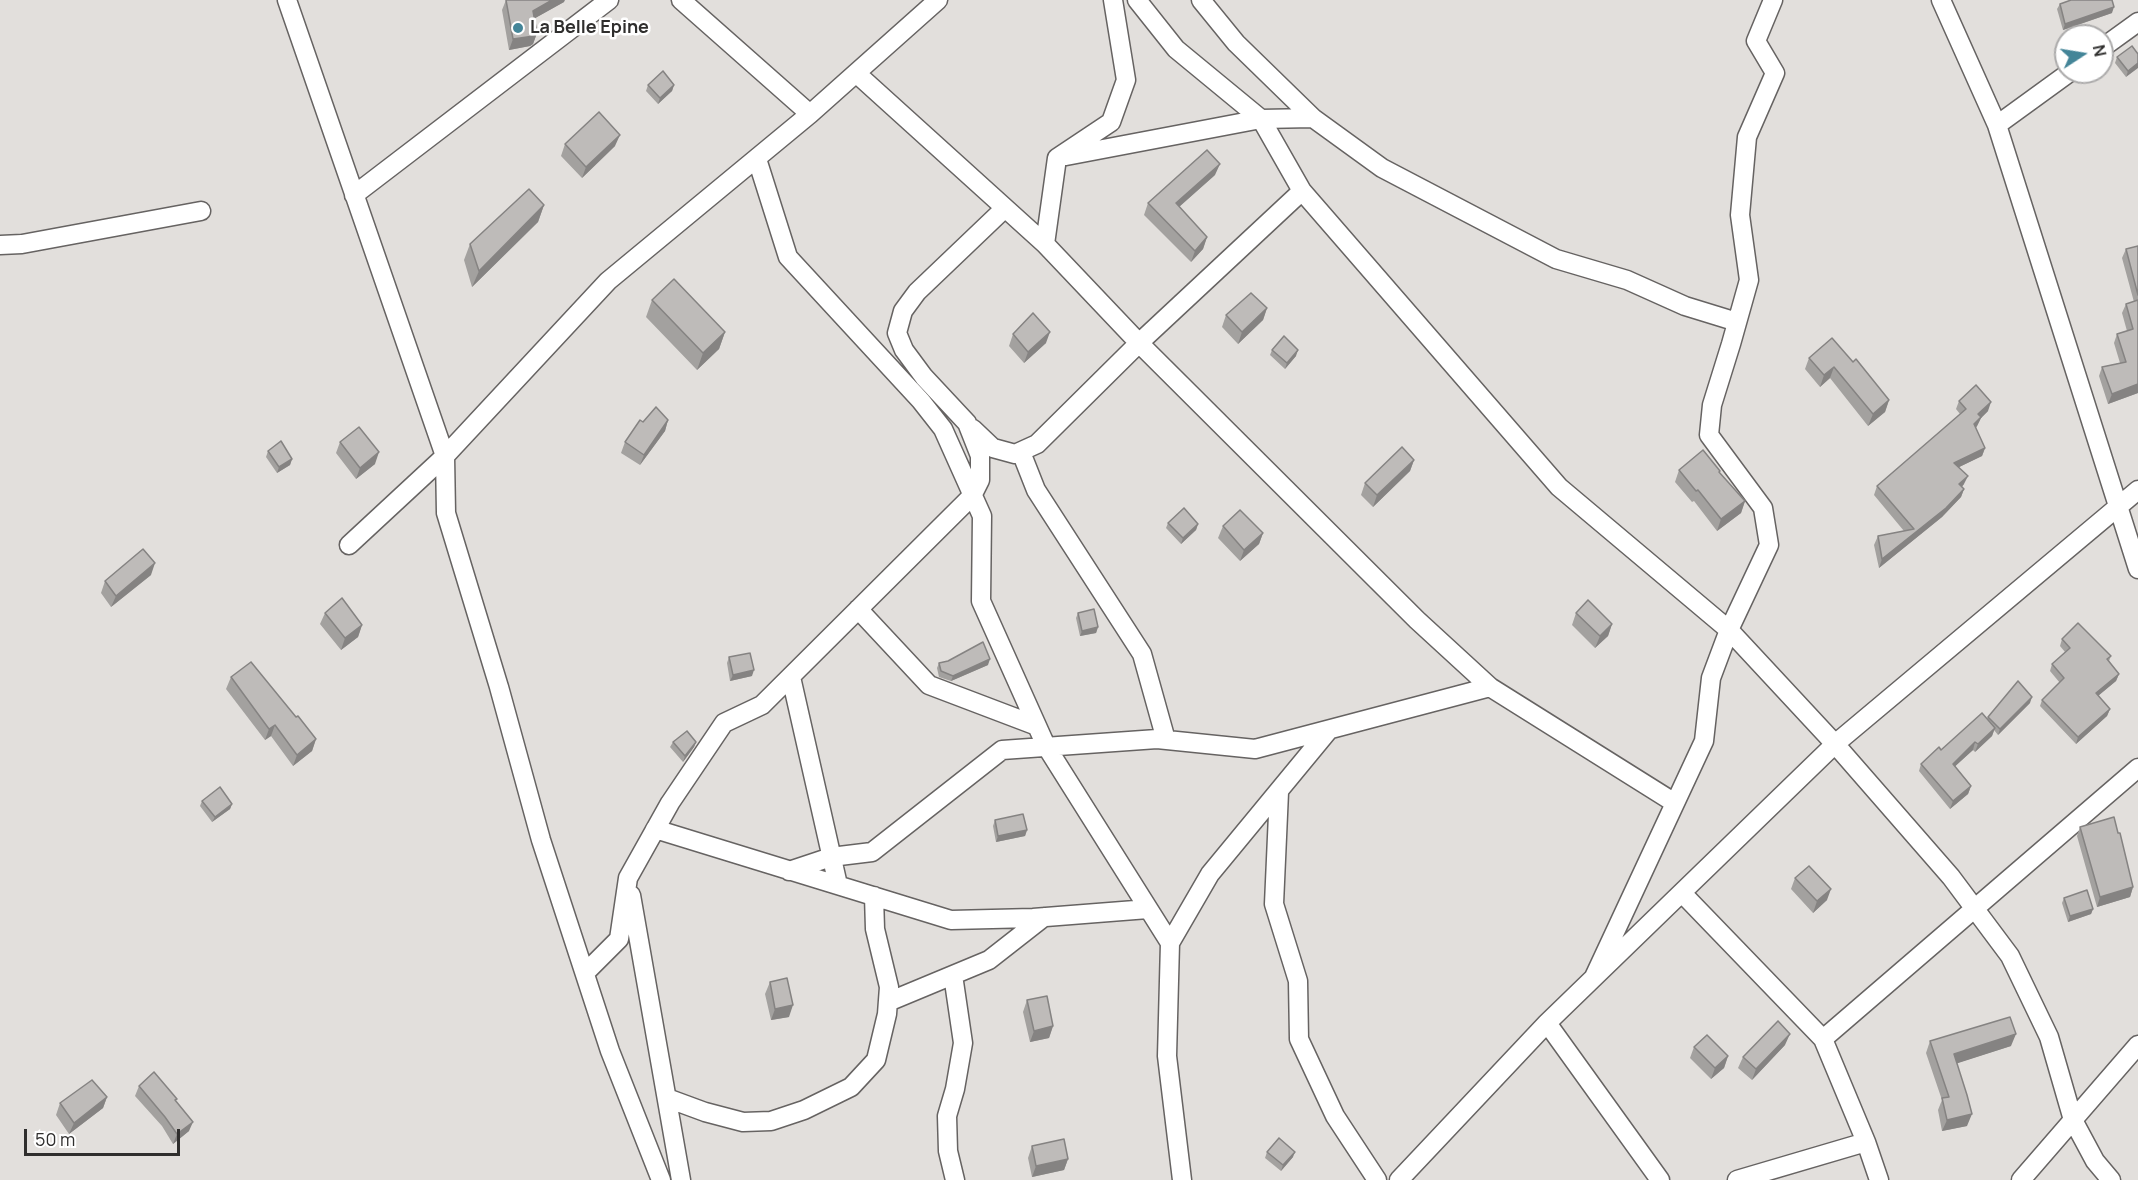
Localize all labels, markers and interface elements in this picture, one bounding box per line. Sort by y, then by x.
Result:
place label: La Belle Epine [530,17,649,39]
marker: La Belle Epine [511,21,525,35]
north arrow [2054,24,2114,84]
text: N [2088,43,2112,59]
scale bar [27,1117,183,1155]
text: 50 m [35,1127,75,1151]

